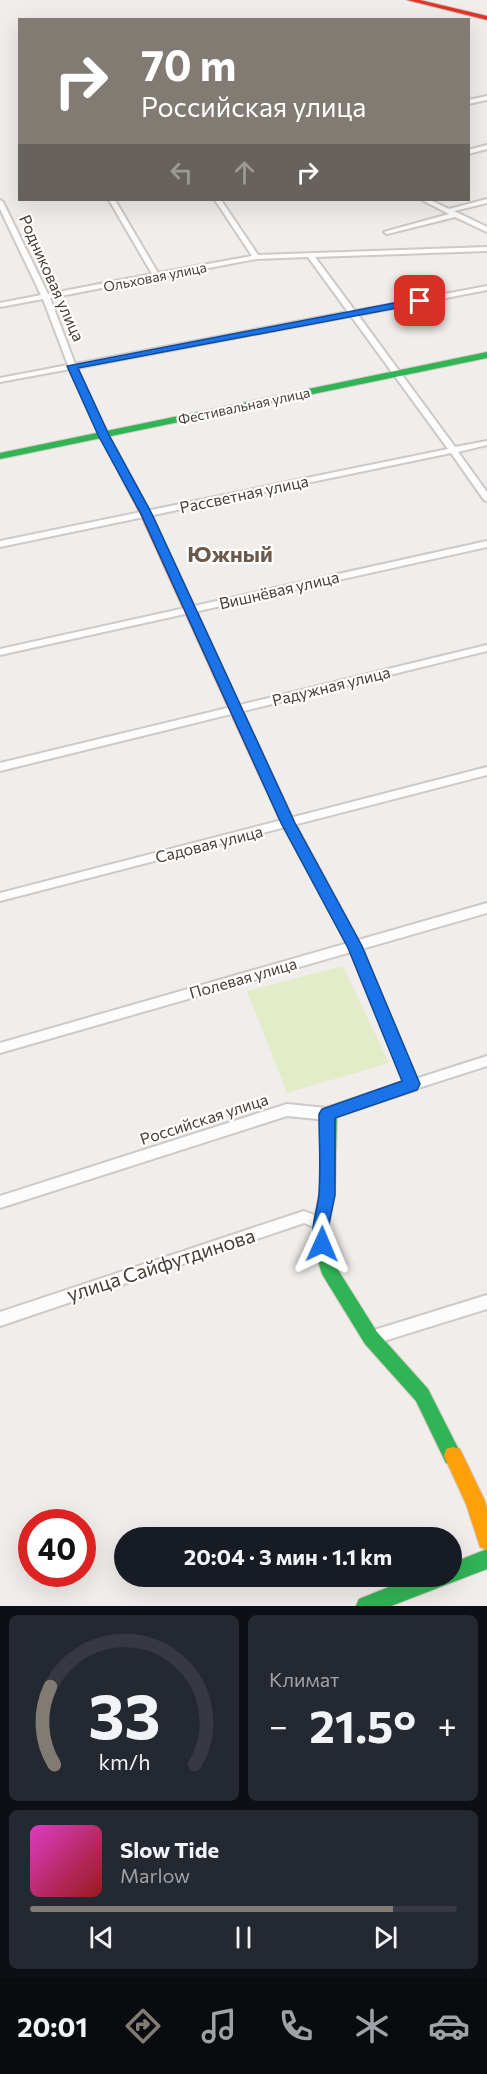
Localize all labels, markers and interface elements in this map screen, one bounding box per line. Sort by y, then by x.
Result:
text: 70 m [141,38,236,90]
icon: right [42,42,120,120]
text: Российская улица [141,90,366,123]
icon: left [165,156,198,189]
icon: ahead [228,156,261,189]
icon: right [291,156,324,189]
street label: Родниковая улица [16,212,89,344]
street label: Ольховая улица [102,258,208,295]
pin [394,275,445,326]
icon: arrive [403,284,436,317]
street label: Фестивальная улица [176,383,311,428]
street label: Рассветная улица [178,471,310,516]
district label: Южный [187,540,273,567]
street label: Вишнёвая улица [217,566,341,613]
street label: Радужная улица [270,662,392,709]
street label: Садовая улица [153,821,265,866]
street label: Полевая улица [187,953,299,1002]
street label: Российская улица [137,1089,270,1148]
position arrow [290,1212,354,1276]
street label: улица Сайфутдинова [64,1222,258,1306]
speed limit sign: 40 [18,1509,96,1587]
text: 20:04 · 3 мин · 1.1 km [184,1543,392,1570]
text: Климат [269,1667,339,1691]
text: 33 [88,1676,160,1752]
text: 21.5° [309,1697,416,1752]
text: − [269,1704,288,1745]
text: + [438,1704,457,1745]
text: km/h [98,1748,150,1774]
text: Slow Tide [120,1836,219,1863]
text: Marlow [120,1863,190,1887]
icon: previous [85,1921,118,1954]
icon: pause [227,1921,260,1954]
icon: next [369,1921,402,1954]
icon: directions [122,2005,164,2047]
icon: music [198,2005,240,2047]
icon: phone [275,2005,317,2047]
icon: climate [351,2005,393,2047]
icon: car [428,2005,470,2047]
text: 20:01 [17,2010,88,2043]

